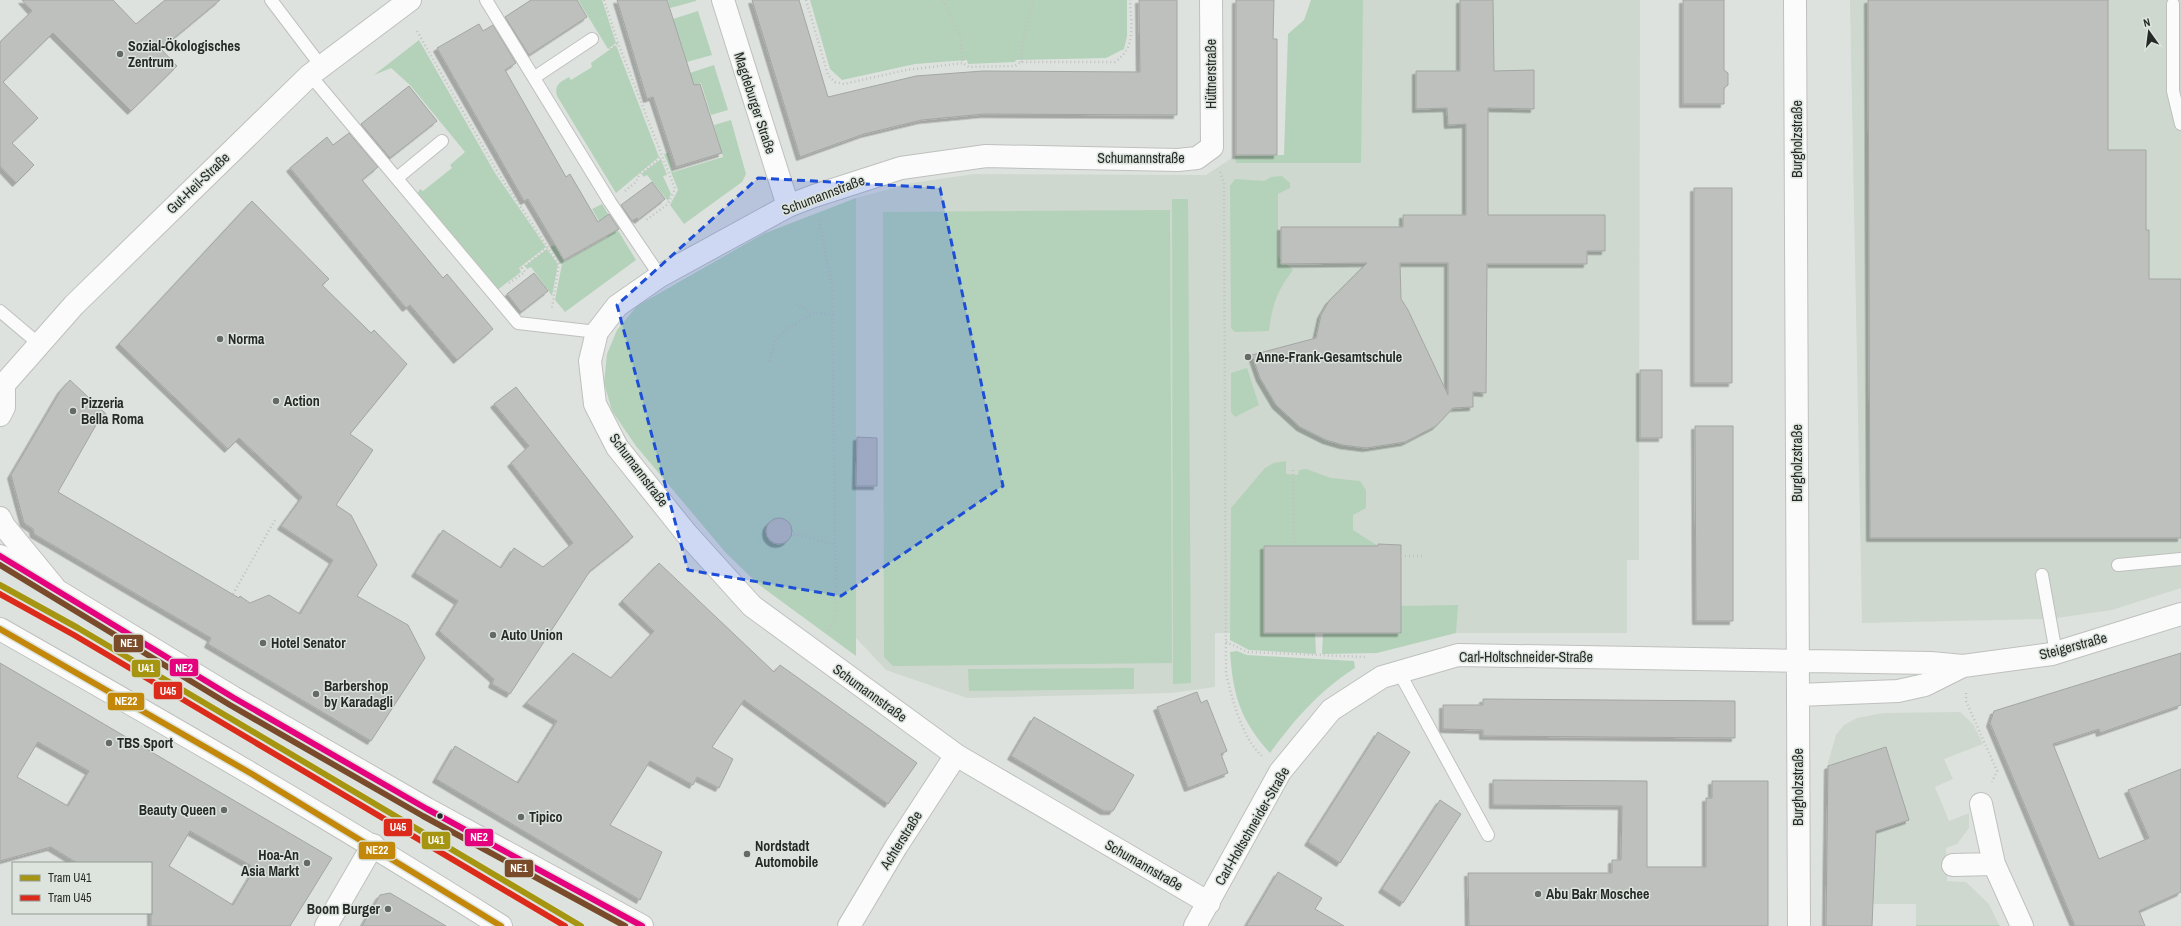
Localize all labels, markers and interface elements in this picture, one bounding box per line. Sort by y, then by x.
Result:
north arrow [2129,12,2169,52]
text: N [2142,15,2151,30]
place label: Sozial-Ökologisches Zentrum [128,37,240,71]
street label: Hüttnerstraße [1202,39,1220,109]
marker: Sozial-Ökologisches Zentrum [115,49,125,59]
street label: Magdeburger Straße [730,50,780,156]
street label: Burgholzstraße [1788,100,1806,178]
street label: Gut-Heil-Straße [163,148,233,218]
street label: Schumannstraße [1097,149,1185,167]
street label: Schumannstraße [779,171,867,219]
place label: Norma [228,330,265,348]
marker: Norma [215,334,225,344]
place label: Anne-Frank-Gesamtschule [1256,348,1402,366]
marker: Anne-Frank-Gesamtschule [1243,352,1253,362]
place label: Action [284,392,320,410]
place label: Pizzeria Bella Roma [81,394,144,428]
marker: Action [271,396,281,406]
marker: Pizzeria Bella Roma [68,406,78,416]
street label: Burgholzstraße [1788,424,1806,502]
street label: Schumannstraße [606,430,672,510]
place label: Auto Union [501,626,563,644]
street label: Steigerstraße [2037,628,2109,664]
marker: Auto Union [488,630,498,640]
line badge: NE1 [113,634,144,653]
place label: Hotel Senator [271,634,346,652]
text: NE1 [120,636,138,650]
marker: Hotel Senator [258,638,268,648]
street label: Carl-Holtschneider-Straße [1459,648,1593,666]
line badge: NE2 [169,658,199,677]
line badge: U41 [131,659,161,678]
street label: Schumannstraße [829,660,911,726]
text: U41 [138,661,154,675]
text: NE2 [175,661,193,675]
place label: Barbershop by Karadagli [324,677,393,711]
line badge: U45 [153,681,183,700]
text: U45 [160,684,176,698]
marker: Barbershop by Karadagli [311,689,321,699]
line badge: NE22 [107,692,145,711]
text: NE22 [115,694,137,708]
place label: TBS Sport [117,734,173,752]
marker: TBS Sport [104,738,114,748]
street label: Burgholzstraße [1789,748,1807,826]
street label: Carl-Holtschneider-Straße [1211,763,1293,889]
place label: Beauty Queen [139,801,216,819]
marker: Beauty Queen [219,805,229,815]
street label: Achterstraße [875,807,926,873]
place label: Tipico [529,808,563,826]
unlabelled marker [435,811,445,821]
marker: Tipico [516,812,526,822]
line badge: U45 [383,818,413,837]
text: U45 [390,820,406,834]
line badge: NE2 [464,828,494,847]
text: NE2 [470,830,488,844]
line badge: U41 [421,831,451,850]
text: U41 [428,833,444,847]
street label: Schumannstraße [1102,835,1186,895]
place label: Nordstadt Automobile [755,837,818,871]
line badge: NE22 [358,841,396,860]
text: NE22 [366,843,388,857]
place label: Hoa-An Asia Markt [241,846,299,880]
marker: Nordstadt Automobile [742,849,752,859]
marker: Hoa-An Asia Markt [302,858,312,868]
line badge: NE1 [504,859,534,878]
text: NE1 [510,861,528,875]
legend [12,862,152,914]
text: Tram U41 [48,870,92,886]
place label: Abu Bakr Moschee [1546,885,1649,903]
marker: Abu Bakr Moschee [1533,889,1543,899]
text: Tram U45 [48,890,92,906]
place label: Boom Burger [307,900,381,918]
marker: Boom Burger [383,904,393,914]

